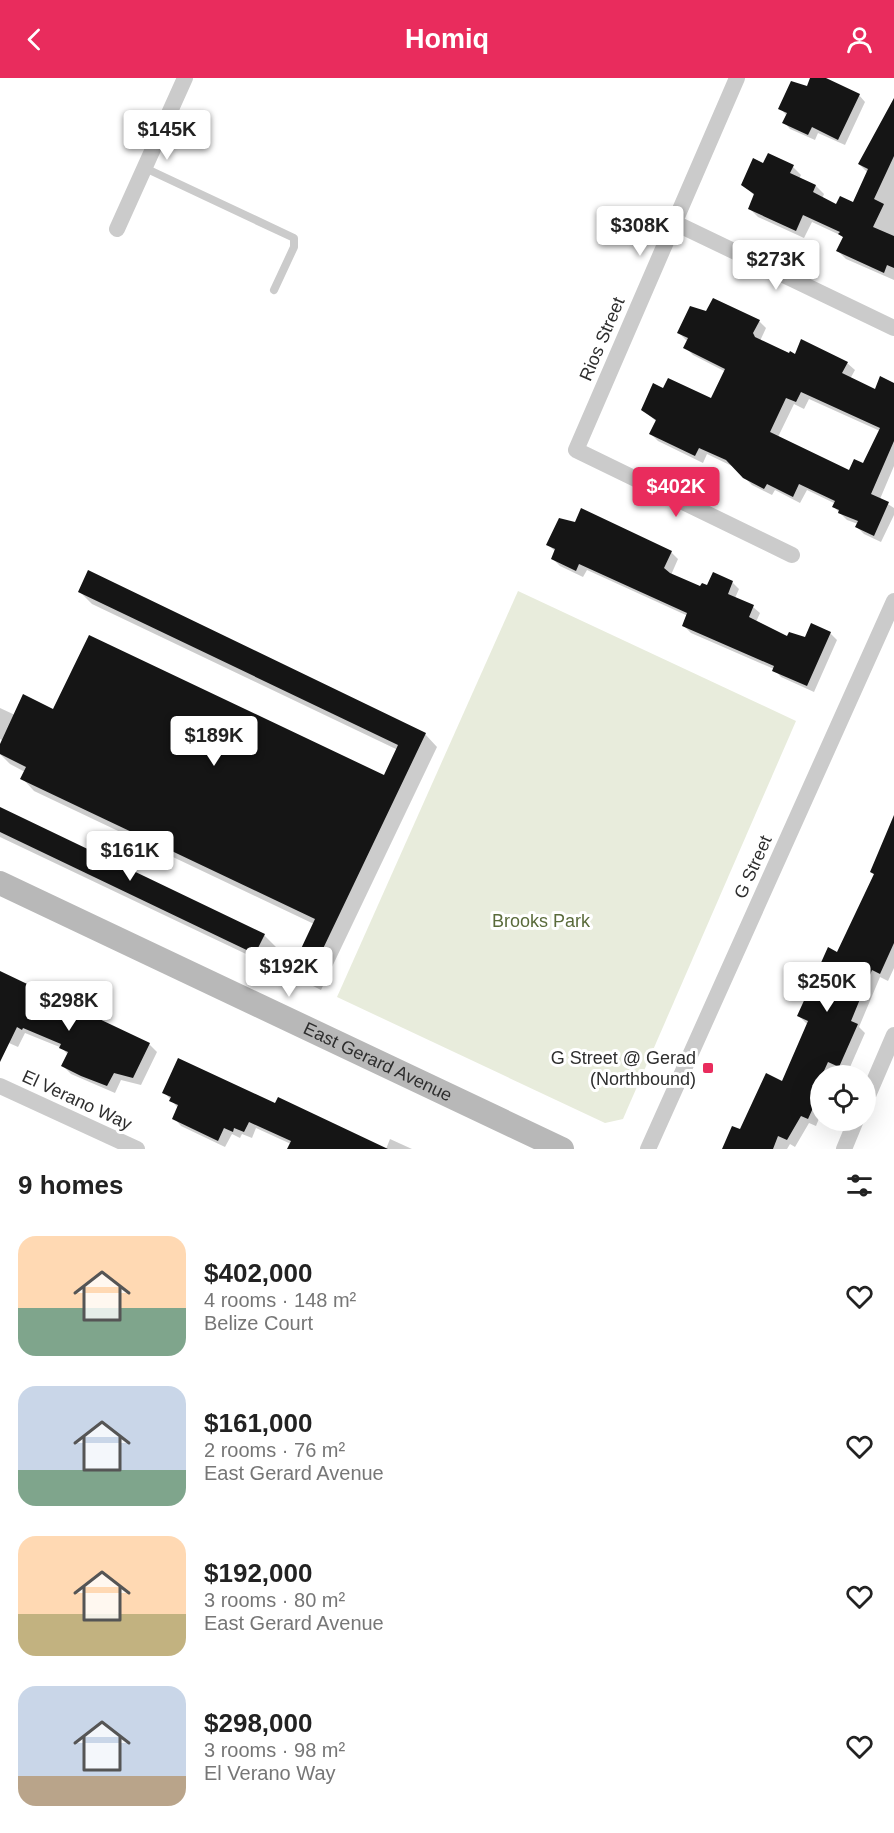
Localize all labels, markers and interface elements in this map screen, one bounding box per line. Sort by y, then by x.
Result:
icon: back [18,23,51,56]
icon: person [843,23,876,56]
text: Homiq [405,24,489,54]
pin: $145K [125,110,209,161]
text: $145K [138,118,196,140]
pin: $308K [598,206,682,257]
text: $308K [611,214,669,236]
pin: $273K [734,240,818,291]
text: $273K [747,248,805,270]
street label: Rios Street [575,294,629,384]
pin: $402K [634,467,718,518]
text: $402K [647,475,705,497]
pin: $189K [172,716,256,767]
text: $189K [185,724,243,746]
pin: $161K [88,831,172,882]
street label: G Street [730,832,776,902]
text: $161K [101,839,159,861]
park label: Brooks Park [492,911,591,931]
pin: $192K [247,947,331,998]
text: $192K [260,955,318,977]
pin: $250K [785,962,869,1013]
text: $250K [798,970,856,992]
pin: $298K [27,981,111,1032]
text: $298K [40,989,98,1011]
street label: East Gerard Avenue [300,1018,455,1105]
place label: G Street @ Gerad (Northbound) [551,1048,696,1089]
marker: G Street @ Gerad (Northbound) [701,1061,715,1075]
map controls [810,1065,876,1131]
button: locate [810,1065,876,1131]
street label: El Verano Way [19,1066,135,1134]
icon: filters [843,1169,876,1202]
text: 9 homes [18,1170,124,1200]
text: $402,000 [204,1258,312,1288]
icon: home [66,1260,138,1332]
icon: heart [843,1280,876,1313]
text: 4 rooms · 148 m² [204,1289,356,1311]
text: Belize Court [204,1312,313,1334]
text: $161,000 [204,1408,312,1438]
icon: home [66,1410,138,1482]
icon: heart [843,1430,876,1463]
text: 2 rooms · 76 m² [204,1439,345,1461]
text: East Gerard Avenue [204,1462,384,1484]
text: $192,000 [204,1558,312,1588]
icon: home [66,1560,138,1632]
icon: heart [843,1580,876,1613]
text: 3 rooms · 80 m² [204,1589,345,1611]
text: East Gerard Avenue [204,1612,384,1634]
text: $298,000 [204,1708,312,1738]
icon: home [66,1710,138,1782]
icon: heart [843,1730,876,1763]
text: 3 rooms · 98 m² [204,1739,345,1761]
text: El Verano Way [204,1762,336,1784]

